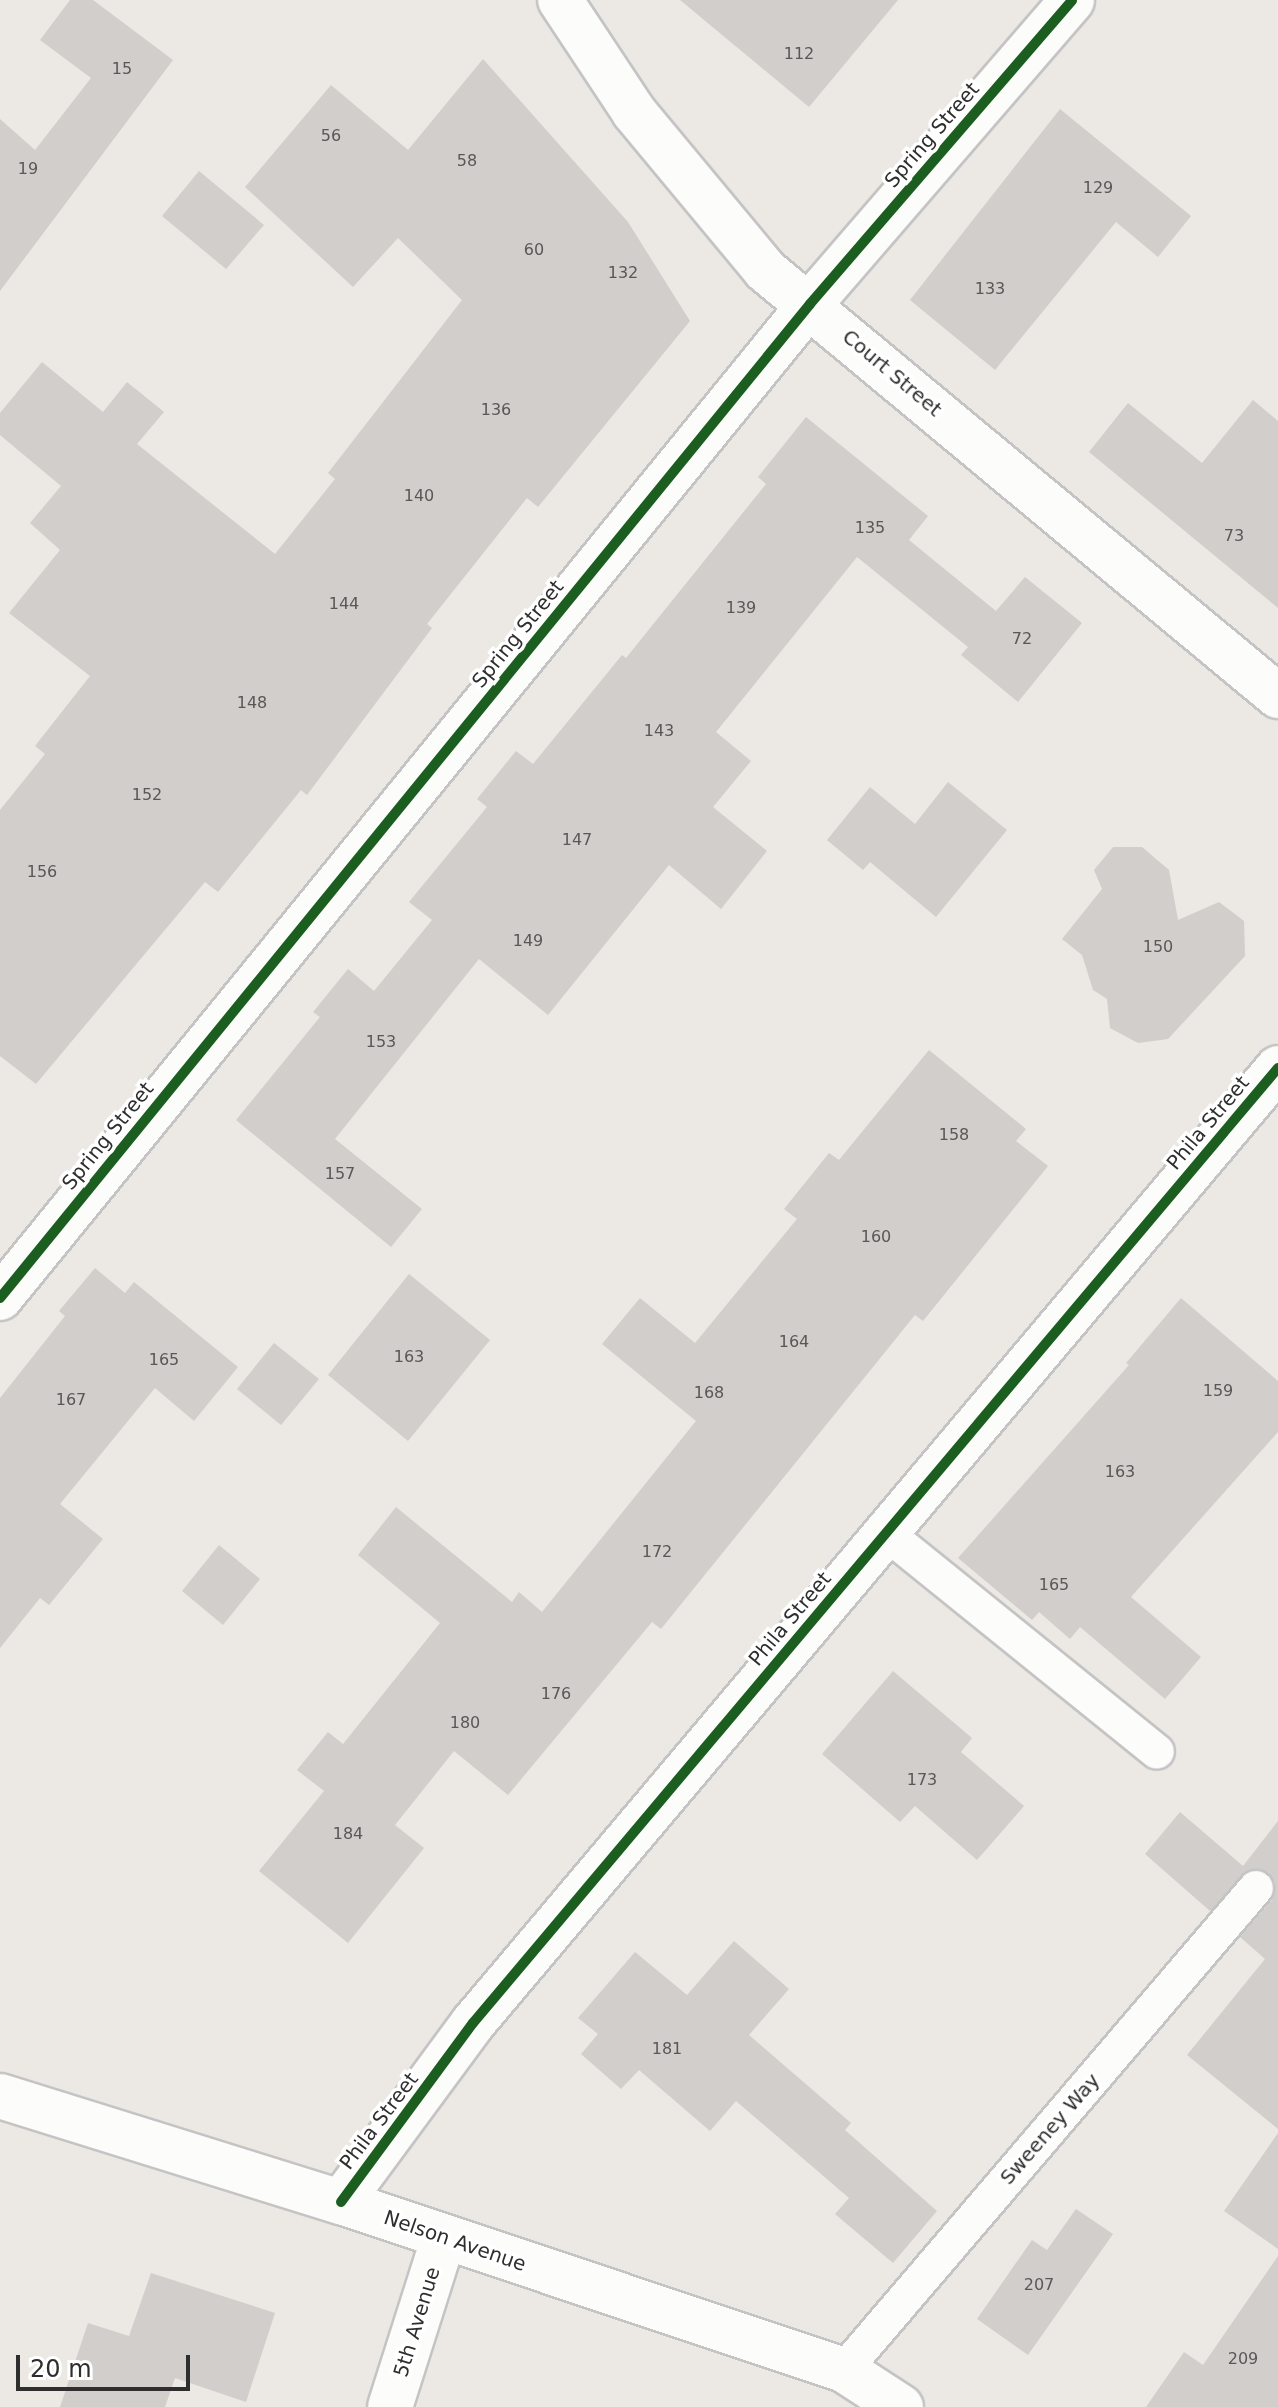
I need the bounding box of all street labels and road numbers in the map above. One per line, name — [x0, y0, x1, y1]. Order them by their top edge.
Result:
street label: Spring Street — [880, 77, 984, 193]
street label: Court Street — [838, 325, 946, 421]
street label: Spring Street — [467, 575, 569, 693]
street label: Phila Street — [1162, 1071, 1254, 1175]
street label: Spring Street — [57, 1077, 159, 1195]
street label: Phila Street — [744, 1567, 836, 1671]
street label: Phila Street — [335, 2068, 423, 2174]
street label: Sweeney Way — [995, 2069, 1105, 2189]
street label: Nelson Avenue — [381, 2205, 529, 2277]
street label: 5th Avenue — [389, 2264, 445, 2380]

